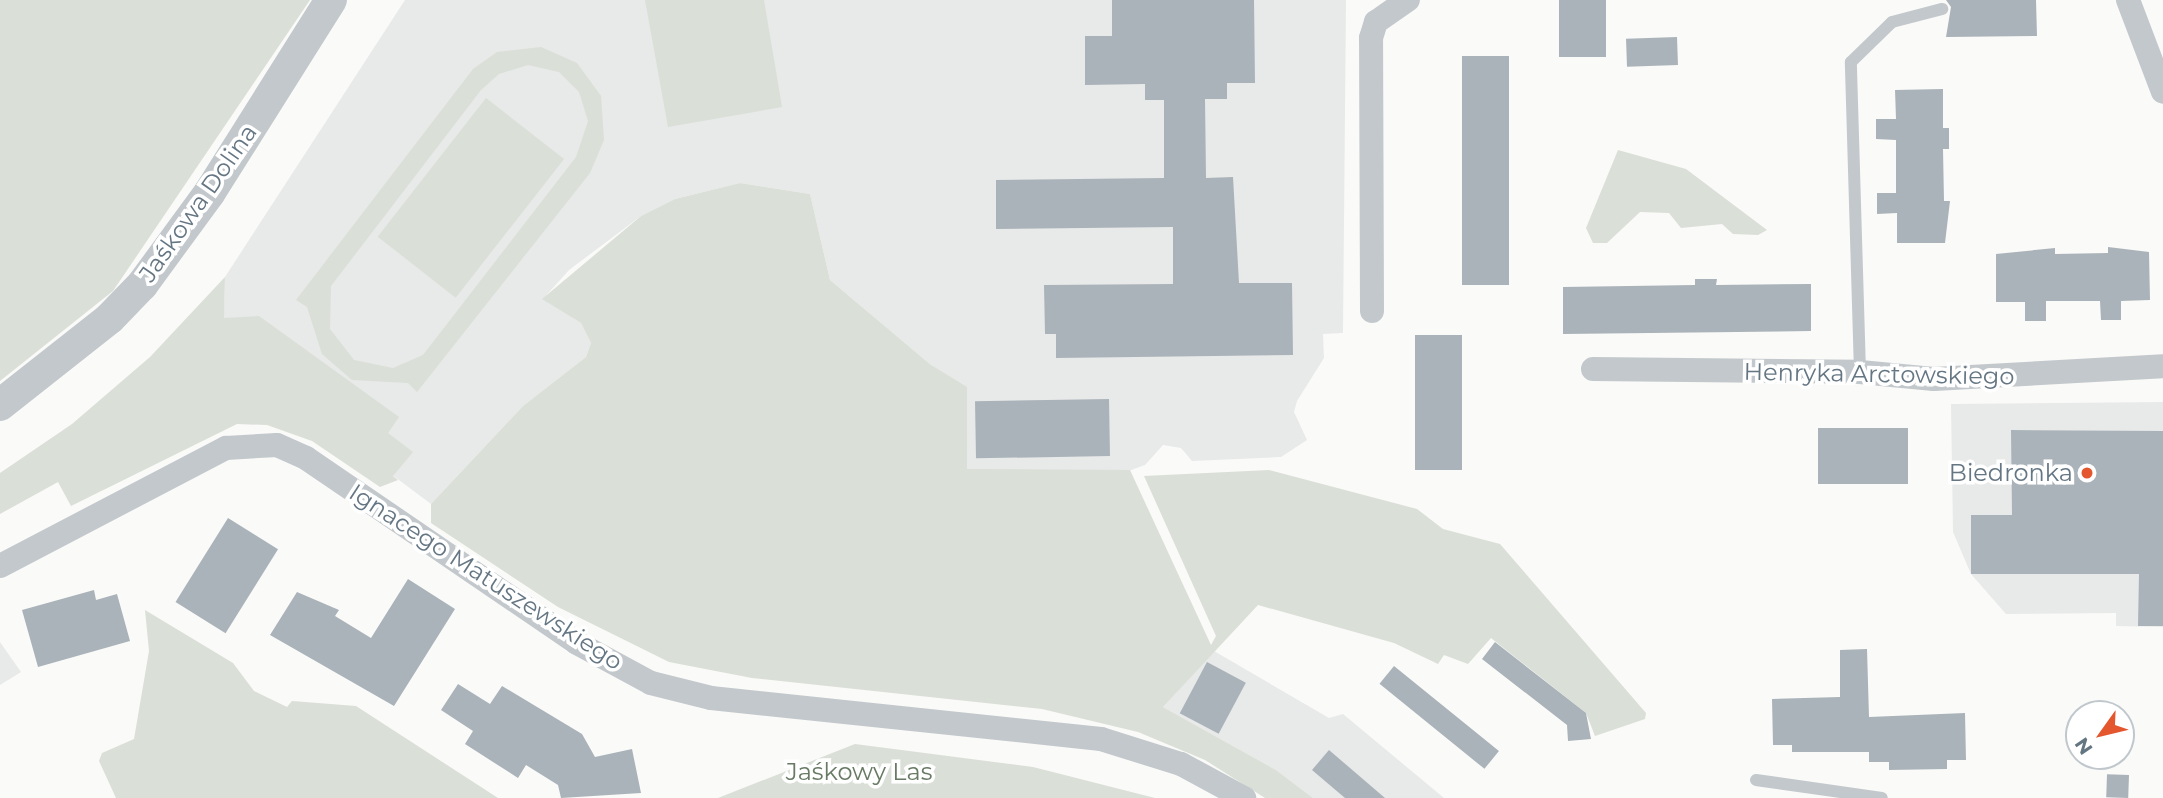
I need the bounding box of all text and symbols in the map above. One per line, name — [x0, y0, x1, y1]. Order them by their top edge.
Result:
street label: Jaśkowa Dolina — [133, 119, 263, 287]
street label: Henryka Arctowskiego — [1743, 357, 2015, 391]
place label: Biedronka — [1949, 459, 2073, 487]
marker: Biedronka — [2079, 465, 2095, 481]
street label: Ignacego Matuszewskiego — [344, 478, 628, 676]
north arrow — [2065, 700, 2135, 770]
text: N — [2070, 733, 2098, 759]
park label: Jaśkowy Las — [786, 758, 932, 786]

